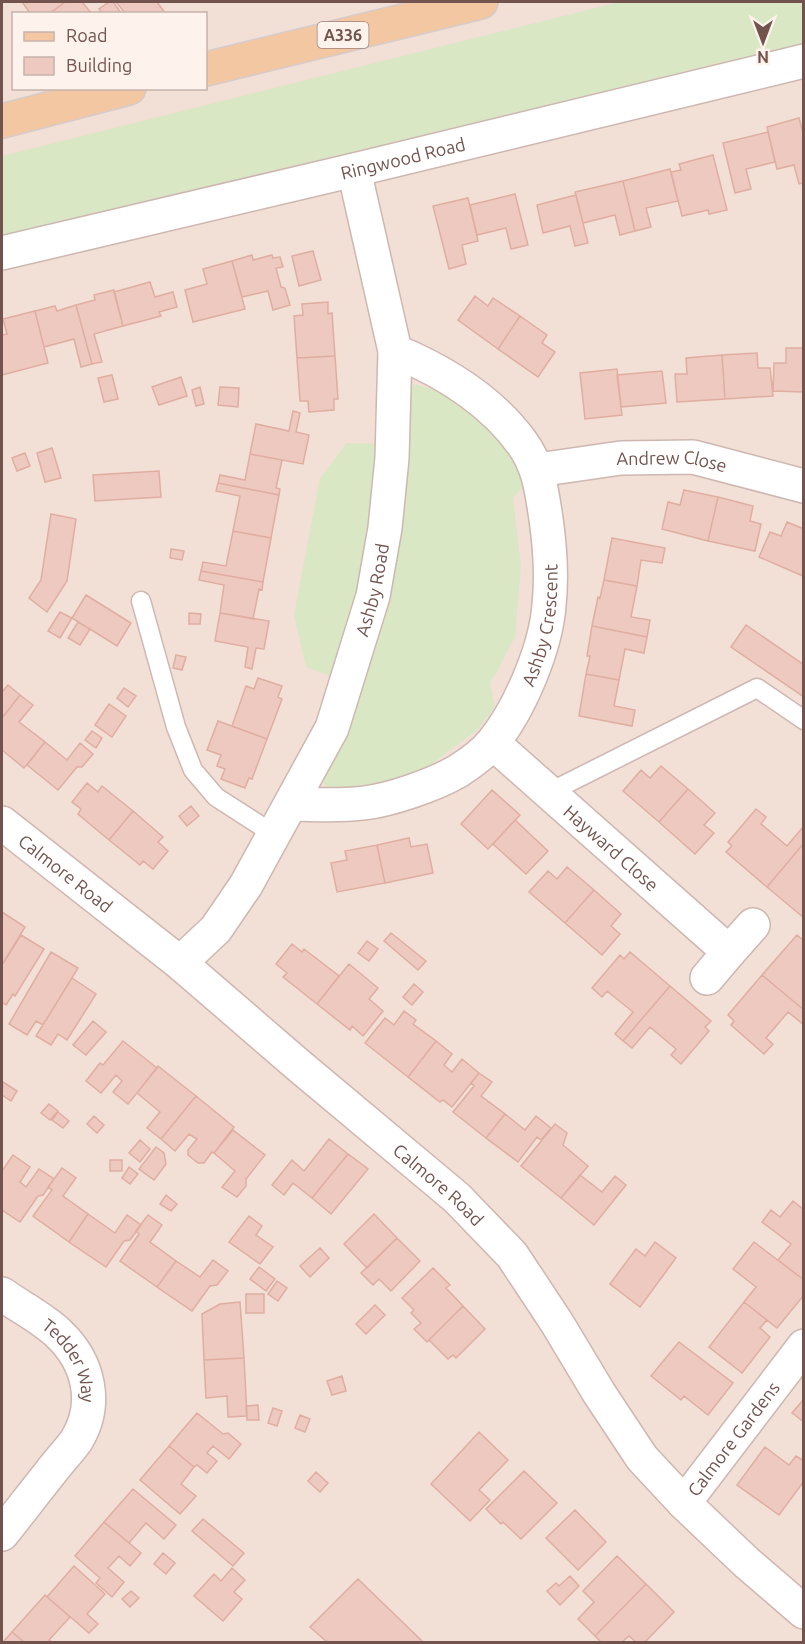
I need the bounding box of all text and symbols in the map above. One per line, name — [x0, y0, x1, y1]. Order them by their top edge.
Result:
legend — [12, 12, 207, 90]
north arrow — [733, 12, 793, 72]
road number: A336 — [318, 22, 368, 48]
text: Road — [66, 25, 108, 45]
text: N — [757, 48, 769, 66]
text: Building — [66, 55, 132, 75]
street label: Ringwood Road — [339, 133, 467, 183]
street label: Andrew Close — [616, 447, 729, 475]
street label: Ashby Road — [351, 542, 392, 639]
street label: Ashby Crescent — [517, 564, 560, 689]
street label: Hayward Close — [560, 801, 663, 895]
street label: Calmore Road — [15, 830, 116, 916]
street label: Calmore Road — [390, 1139, 488, 1229]
street label: Tedder Way — [39, 1314, 99, 1403]
street label: Calmore Gardens — [683, 1377, 783, 1500]

